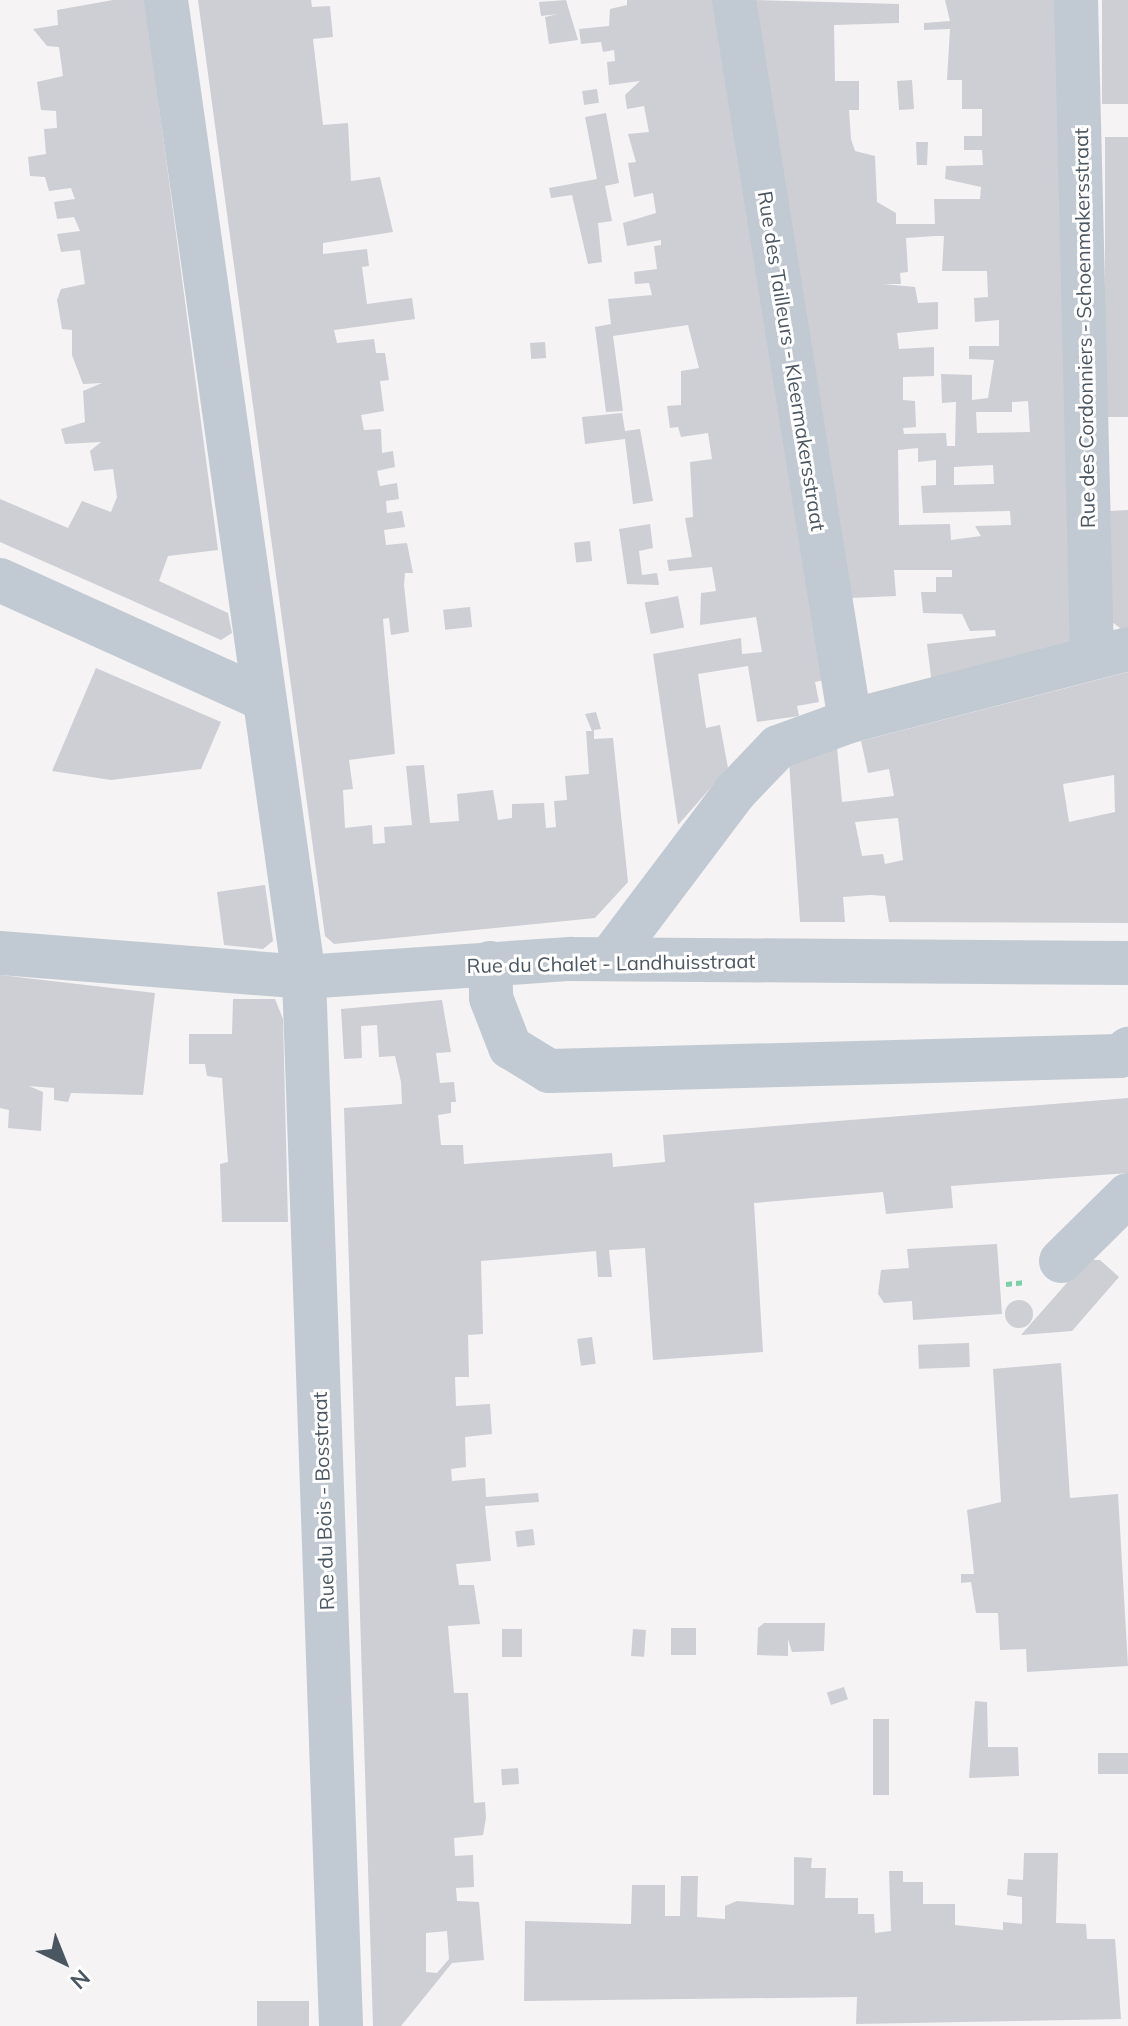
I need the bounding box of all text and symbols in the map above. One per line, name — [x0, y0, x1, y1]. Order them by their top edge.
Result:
street label: Rue des Cordonniers - Schoenmakersstraat — [1069, 128, 1099, 528]
street label: Rue des Tailleurs - Kleermakersstraat — [753, 189, 831, 533]
street label: Rue du Chalet - Landhuisstraat — [466, 948, 756, 978]
street label: Rue du Bois - Bosstraat — [307, 1391, 339, 1611]
north arrow — [24, 1922, 104, 2002]
text: N — [65, 1964, 96, 1995]

